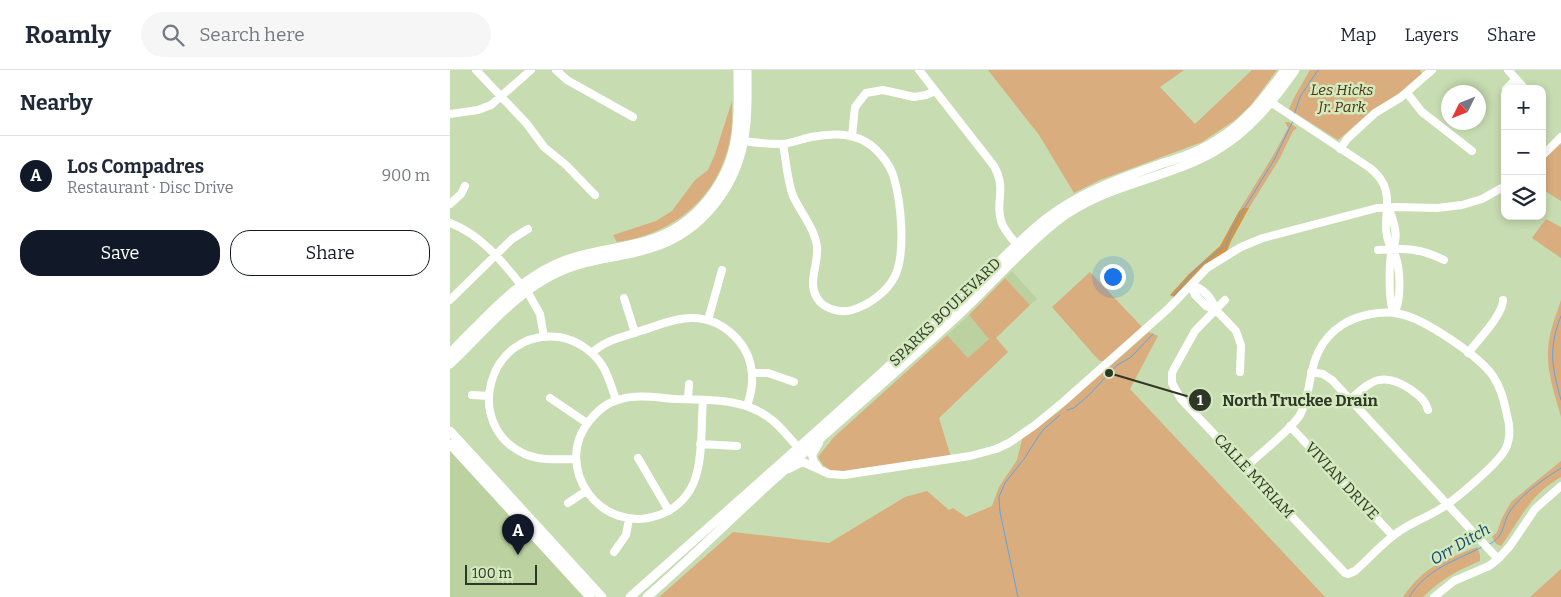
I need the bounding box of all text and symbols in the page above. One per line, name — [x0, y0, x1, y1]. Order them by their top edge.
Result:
search box — [141, 12, 491, 57]
text: Roamly — [25, 21, 111, 49]
icon: search — [159, 21, 187, 49]
text: Search here — [199, 23, 305, 46]
text: Map — [1340, 24, 1376, 46]
text: Layers — [1404, 24, 1459, 46]
text: Share — [1487, 24, 1536, 46]
park label: Les Hicks Jr. Park — [1311, 81, 1373, 116]
north arrow — [1441, 85, 1486, 130]
map controls — [1501, 85, 1546, 220]
button: + — [1501, 85, 1546, 130]
text: Nearby — [20, 90, 93, 116]
button: − — [1501, 130, 1546, 175]
text: Los Compadres — [67, 155, 204, 178]
text: A — [30, 166, 42, 185]
text: 900 m — [382, 166, 430, 185]
button: layers — [1501, 175, 1546, 220]
text: Restaurant · Disc Drive — [67, 178, 233, 197]
button: Save — [20, 230, 220, 276]
button: Share — [230, 230, 430, 276]
street label: SPARKS BOULEVARD — [886, 254, 1004, 370]
your location — [1100, 264, 1126, 290]
callout: North Truckee Drain — [1187, 385, 1388, 416]
text: 1 — [1197, 391, 1204, 409]
text: North Truckee Drain — [1222, 391, 1379, 410]
street label: CALLE MYRIAM — [1210, 430, 1298, 522]
street label: VIVIAN DRIVE — [1301, 438, 1383, 524]
pin: A — [502, 514, 534, 555]
water label: Orr Ditch — [1427, 519, 1493, 569]
scale bar — [465, 562, 538, 585]
text: 100 m — [472, 565, 512, 582]

